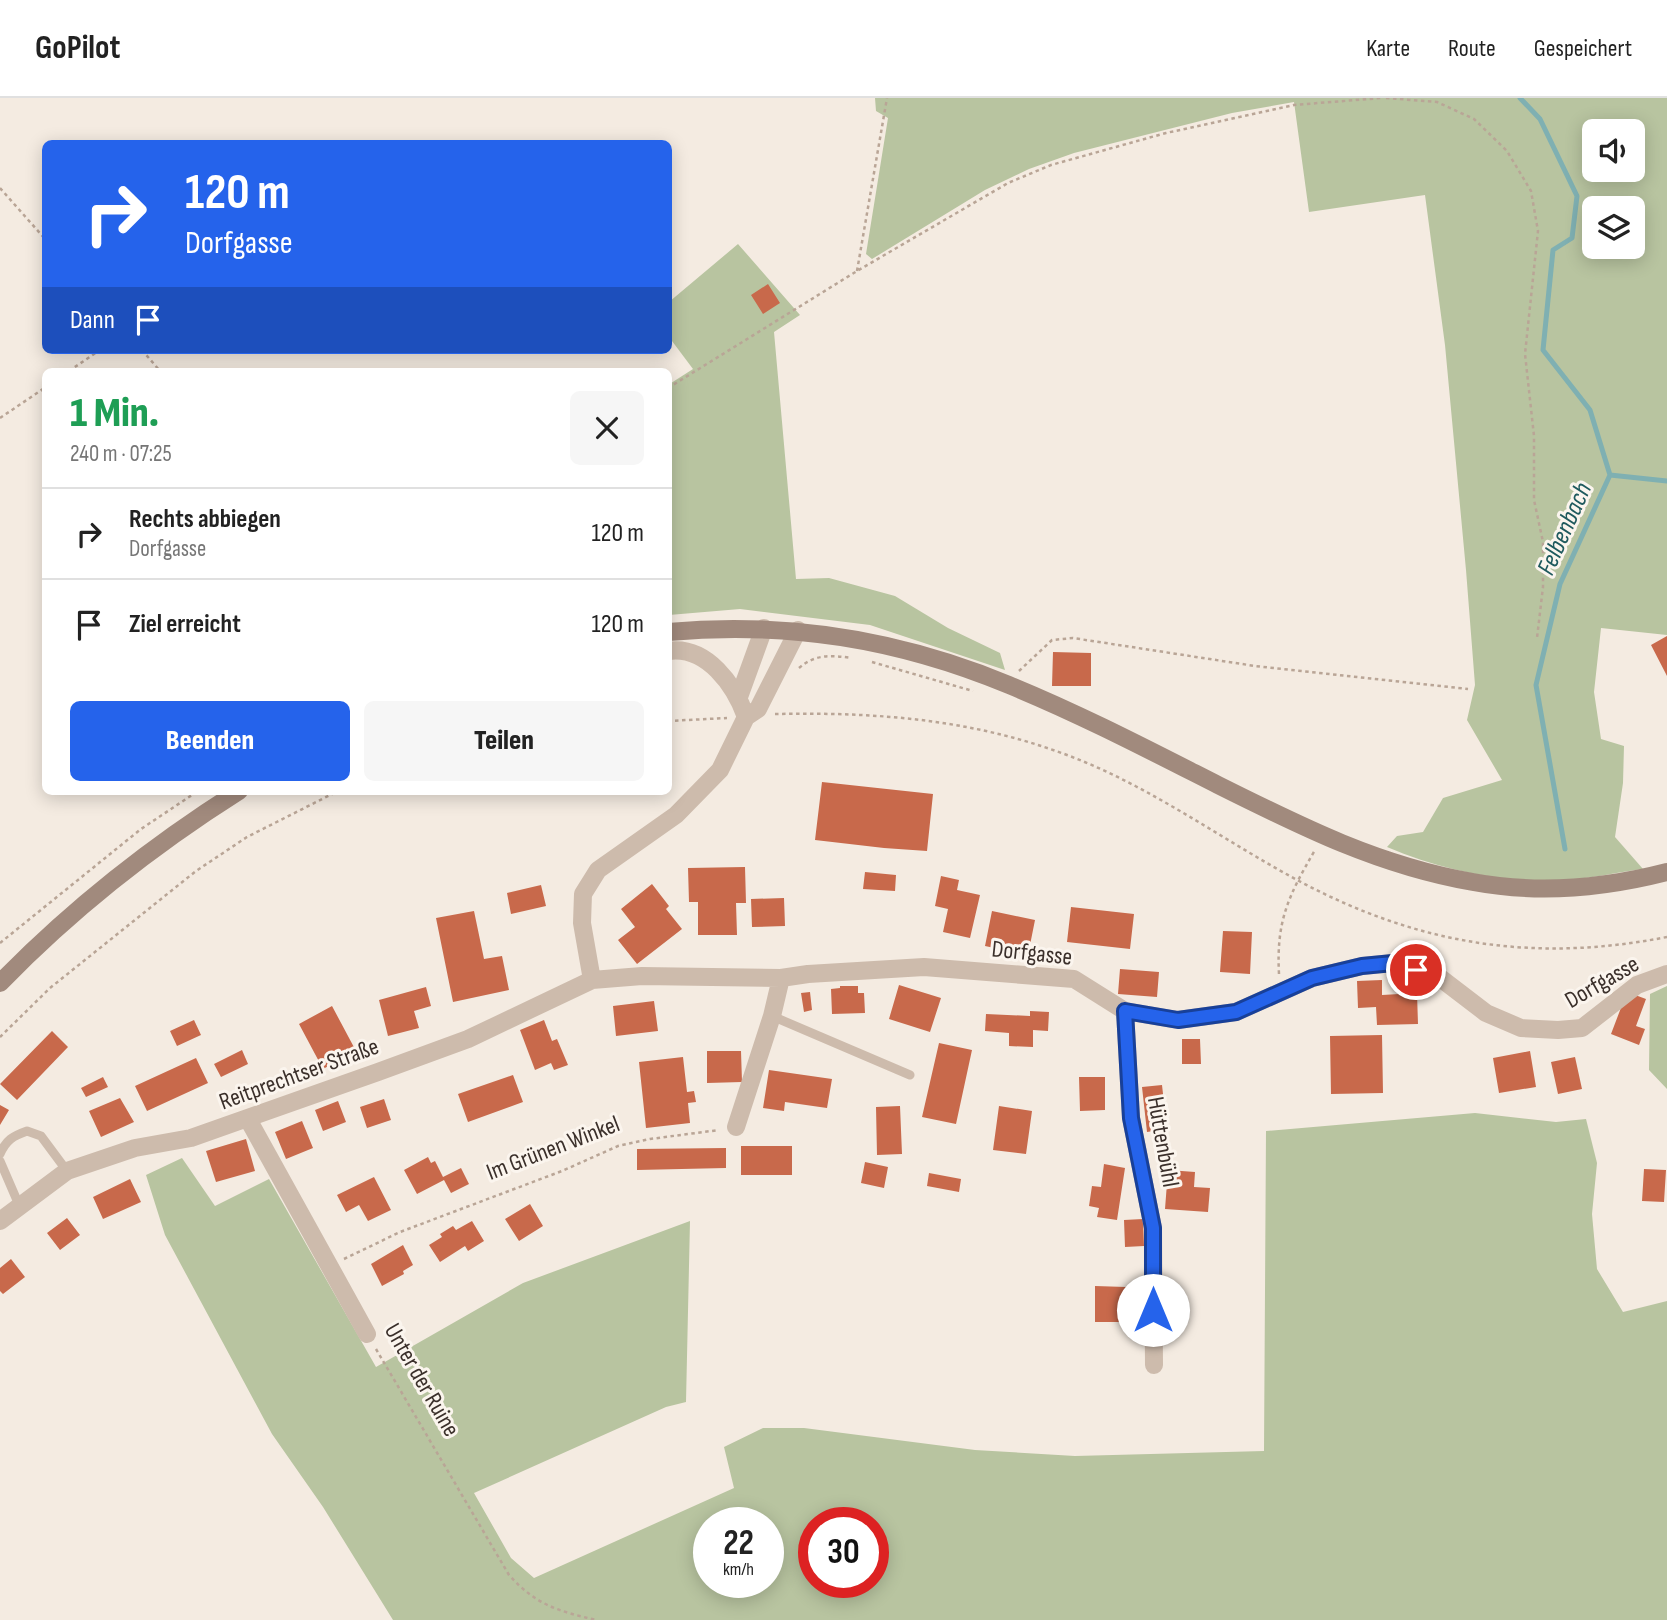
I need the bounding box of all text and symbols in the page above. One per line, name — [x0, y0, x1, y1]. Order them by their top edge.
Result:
text: GoPilot — [35, 28, 120, 68]
text: Karte — [1366, 34, 1410, 63]
text: Route — [1448, 34, 1496, 63]
text: Gespeichert — [1534, 34, 1632, 63]
map controls — [1582, 119, 1645, 259]
button: sound — [1582, 119, 1645, 182]
text: 120 m — [185, 164, 290, 223]
icon: right — [70, 168, 161, 259]
button: layers — [1582, 196, 1645, 259]
text: Dorfgasse — [185, 224, 293, 263]
icon: arrive — [129, 301, 167, 339]
text: Dann — [70, 305, 115, 336]
text: 1 Min. — [70, 388, 159, 439]
button: close — [570, 391, 644, 465]
text: 240 m · 07:25 — [70, 440, 172, 468]
water label: Felbenbach — [1531, 478, 1599, 580]
text: Rechts abbiegen — [129, 504, 281, 535]
icon: right — [70, 515, 108, 553]
text: 120 m — [591, 518, 644, 549]
text: Dorfgasse — [129, 535, 206, 563]
icon: arrive — [70, 606, 108, 644]
text: Ziel erreicht — [129, 609, 241, 640]
text: 120 m — [591, 609, 644, 640]
button: Beenden — [70, 701, 350, 781]
button: Teilen — [364, 701, 644, 781]
street label: Dorfgasse — [990, 934, 1074, 972]
pin — [1386, 940, 1446, 1000]
street label: Dorfgasse — [1560, 949, 1644, 1015]
icon: arrive — [1397, 951, 1435, 989]
street label: Reitprechtser Straße — [215, 1032, 383, 1116]
street label: Hüttenbühl — [1141, 1095, 1185, 1189]
street label: Im Grünen Winkel — [482, 1109, 624, 1187]
position arrow — [1116, 1273, 1190, 1347]
street label: Unter der Ruine — [378, 1318, 466, 1442]
speed limit sign: 30 — [798, 1507, 889, 1598]
text: 22 — [723, 1522, 754, 1565]
text: km/h — [723, 1559, 754, 1580]

